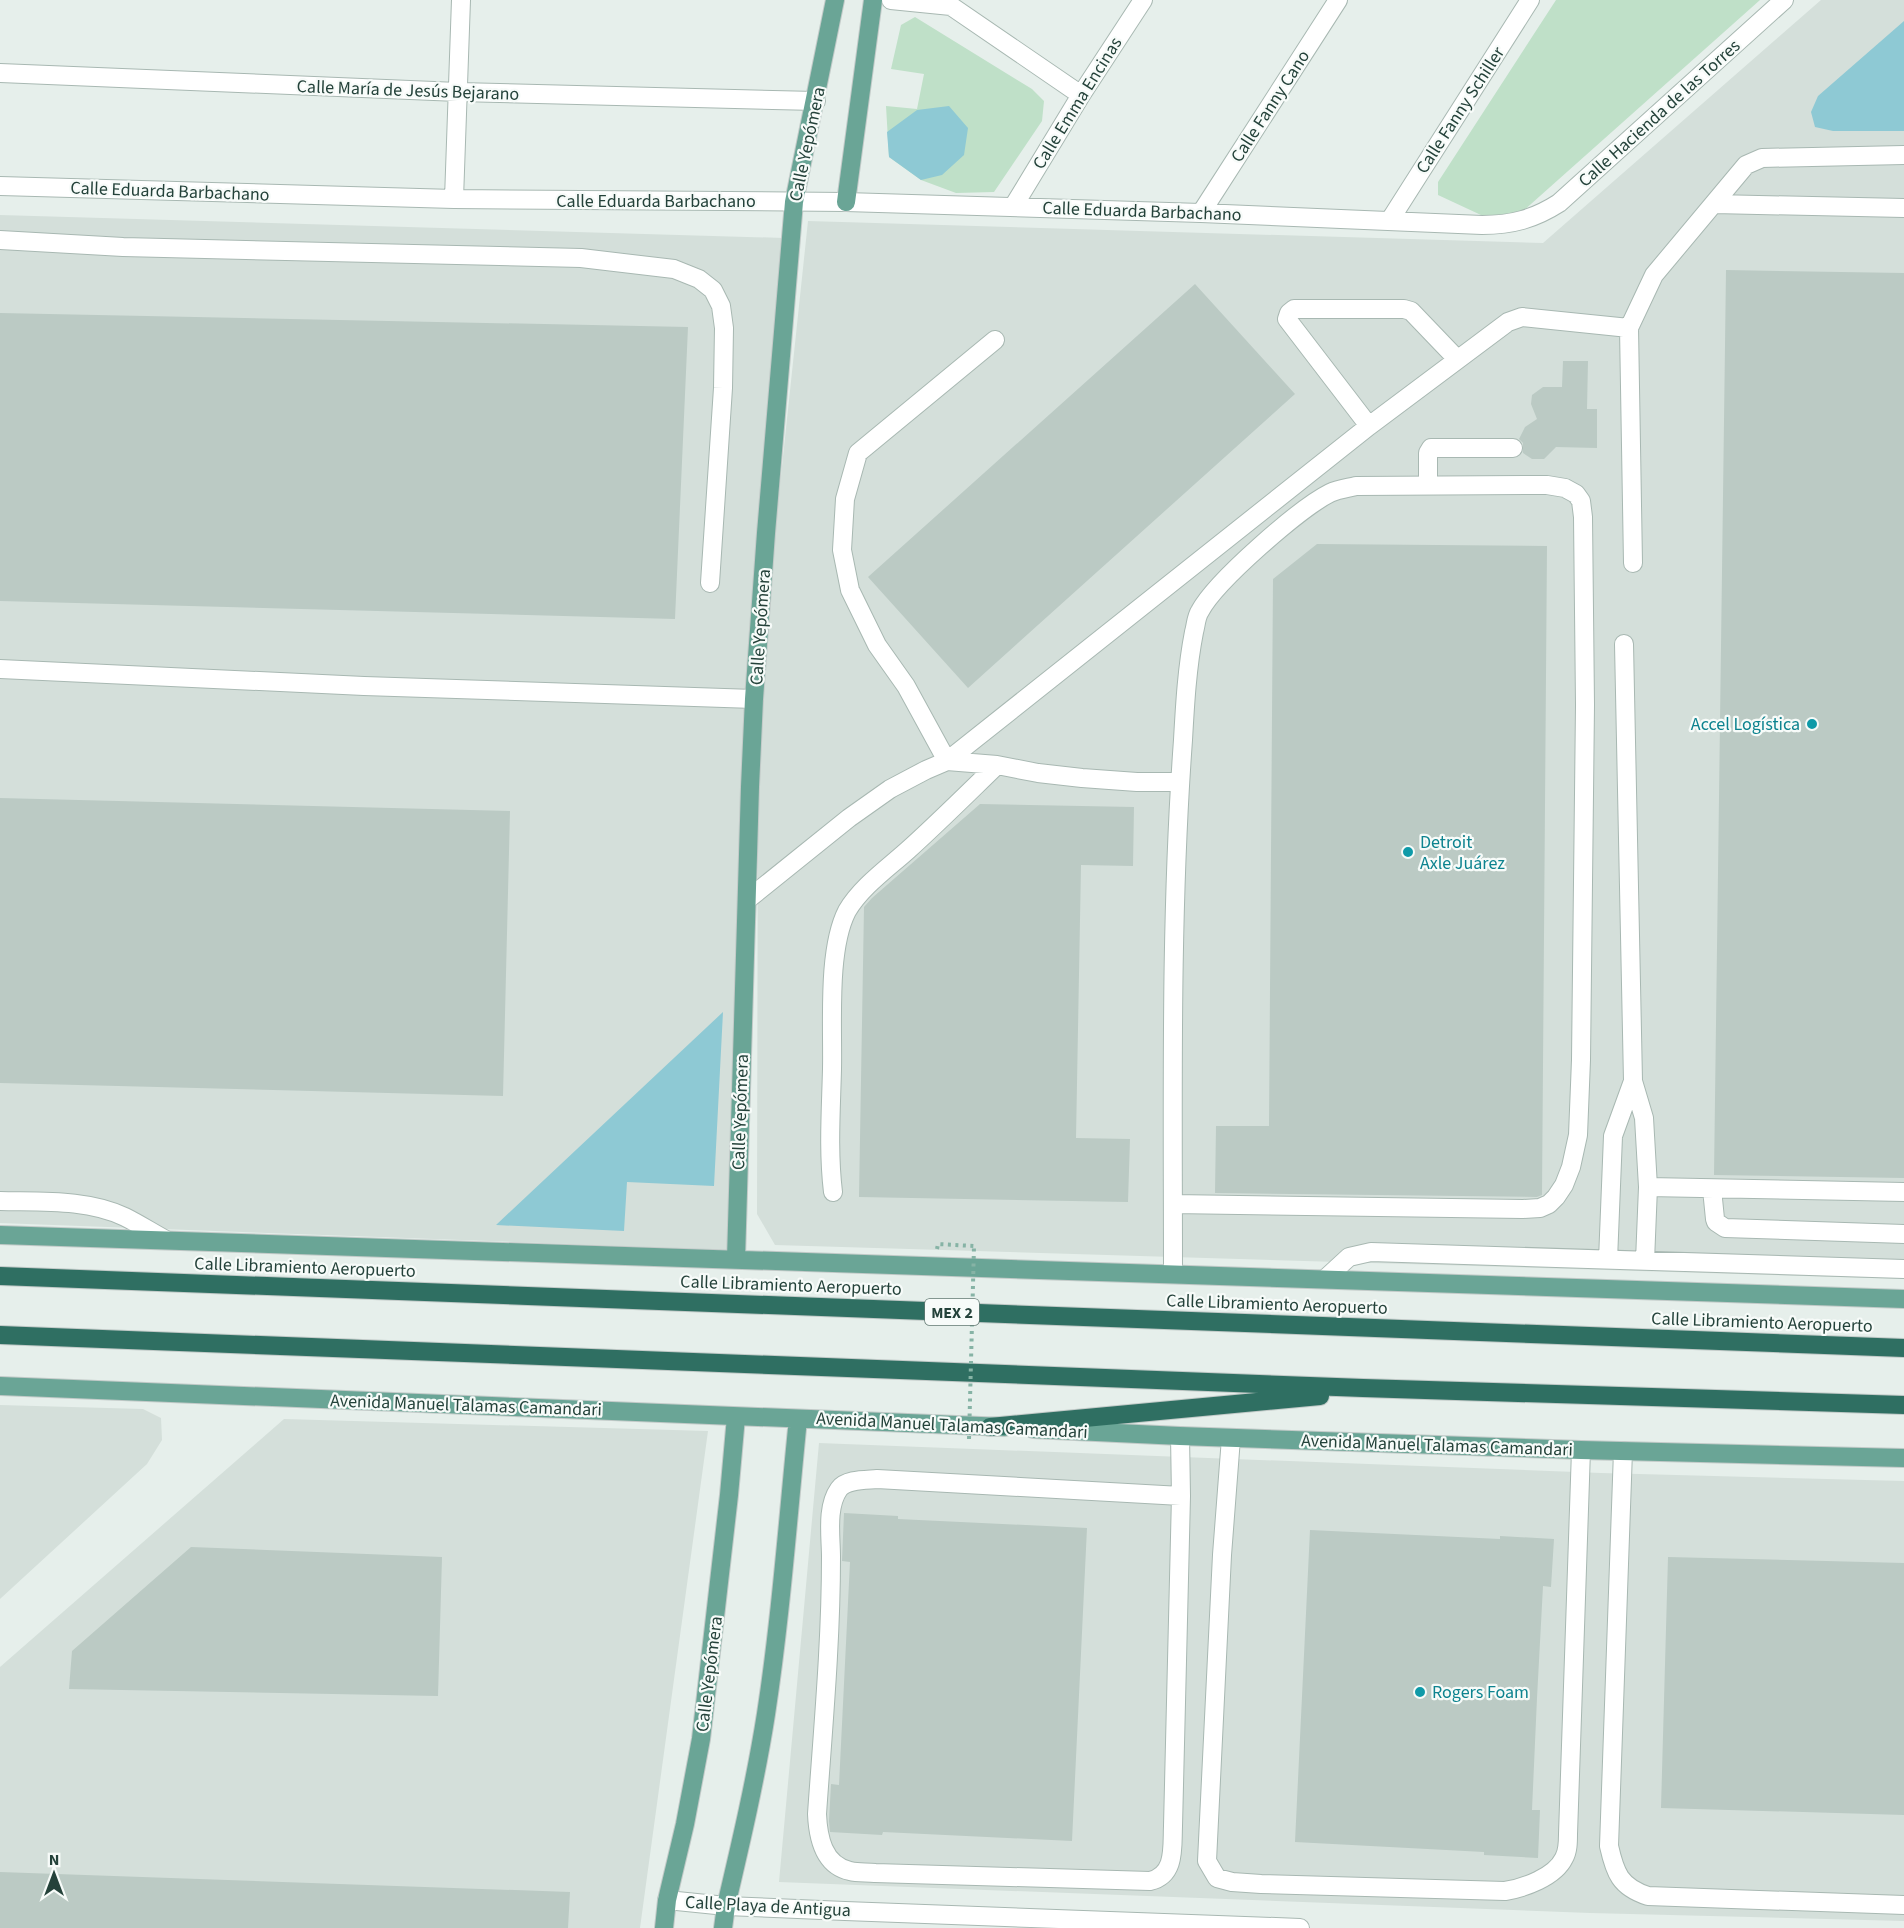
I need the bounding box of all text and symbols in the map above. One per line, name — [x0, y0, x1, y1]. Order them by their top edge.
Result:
street label: Calle Emma Encinas — [1027, 32, 1128, 174]
street label: Calle Hacienda de las Torres — [1573, 34, 1746, 193]
street label: Calle Fanny Schiller — [1410, 41, 1511, 179]
street label: Calle Fanny Cano — [1225, 45, 1316, 167]
street label: Calle María de Jesús Bejarano — [296, 74, 520, 107]
street label: Calle Yepómera — [783, 85, 832, 204]
street label: Calle Eduarda Barbachano — [70, 176, 270, 207]
street label: Calle Eduarda Barbachano — [556, 189, 756, 214]
street label: Calle Eduarda Barbachano — [1042, 196, 1242, 227]
street label: Calle Yepómera — [744, 568, 777, 686]
place label: Accel Logística — [1691, 712, 1800, 737]
marker: Accel Logística — [1805, 717, 1819, 731]
place label: Detroit Axle Juárez — [1420, 830, 1505, 876]
marker: Detroit Axle Juárez — [1401, 845, 1415, 859]
street label: Calle Yepómera — [726, 1053, 755, 1171]
street label: Calle Libramiento Aeropuerto — [194, 1251, 416, 1284]
street label: Calle Libramiento Aeropuerto — [680, 1269, 902, 1302]
street label: Calle Libramiento Aeropuerto — [1166, 1288, 1388, 1321]
road number: MEX 2 — [925, 1299, 979, 1325]
street label: Calle Libramiento Aeropuerto — [1651, 1306, 1873, 1339]
street label: Avenida Manuel Talamas Camandari — [330, 1388, 602, 1423]
street label: Avenida Manuel Talamas Camandari — [816, 1406, 1088, 1445]
street label: Avenida Manuel Talamas Camandari — [1301, 1428, 1573, 1463]
street label: Calle Yepómera — [690, 1615, 729, 1733]
place label: Rogers Foam — [1432, 1680, 1529, 1705]
marker: Rogers Foam — [1413, 1685, 1427, 1699]
north arrow — [24, 1844, 84, 1904]
text: N — [49, 1849, 59, 1871]
street label: Calle Playa de Antigua — [684, 1890, 852, 1923]

